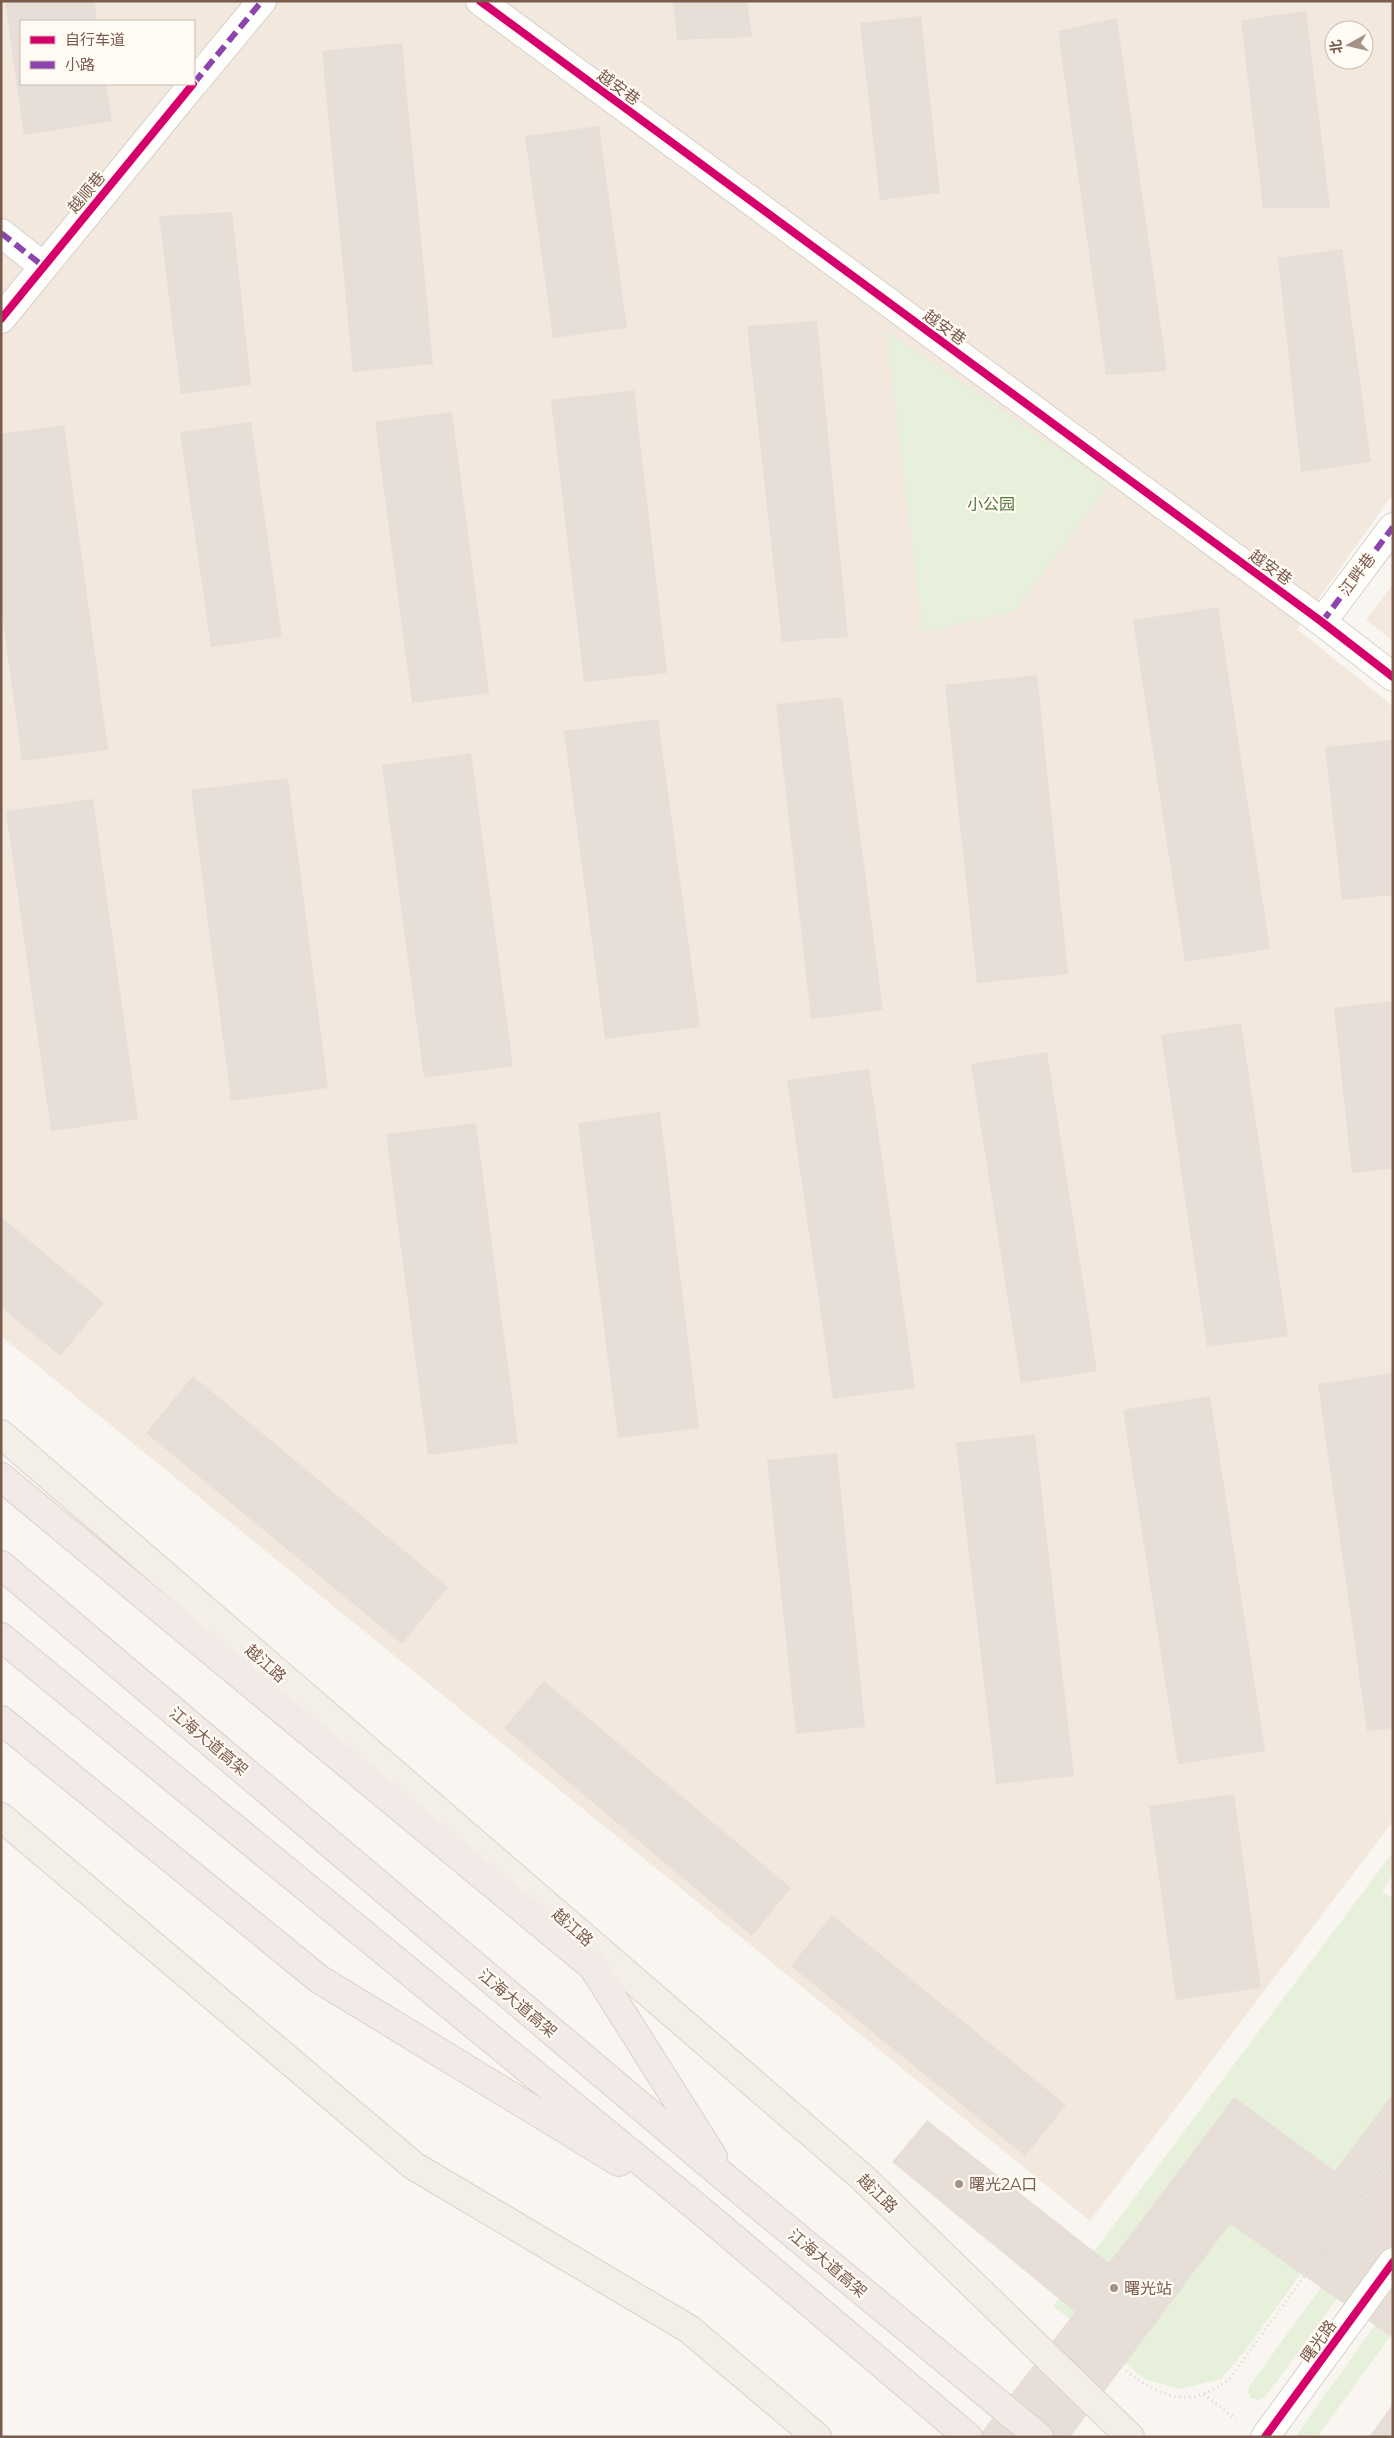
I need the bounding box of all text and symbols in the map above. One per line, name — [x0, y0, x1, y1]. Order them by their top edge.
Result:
legend — [20, 20, 195, 85]
north arrow — [1324, 20, 1374, 70]
text: 自行车道 — [65, 30, 125, 49]
text: 北 — [1326, 39, 1346, 55]
text: 小路 — [65, 55, 95, 74]
street label: 越安巷 — [594, 66, 644, 109]
street label: 越顺巷 — [64, 168, 109, 217]
street label: 越安巷 — [920, 306, 970, 349]
park label: 小公园 — [967, 495, 1015, 514]
street label: 越安巷 — [1246, 546, 1296, 589]
street label: 江畔巷 — [1335, 549, 1379, 599]
street label: 越江路 — [241, 1640, 290, 1686]
street label: 江海大道高架 — [166, 1703, 252, 1780]
street label: 越江路 — [548, 1904, 597, 1950]
street label: 江海大道高架 — [475, 1965, 561, 2042]
street label: 越江路 — [854, 2170, 902, 2217]
place label: 曙光2A口 — [969, 2175, 1038, 2194]
marker: 曙光2A口 — [953, 2178, 965, 2190]
street label: 江海大道高架 — [785, 2225, 871, 2302]
place label: 曙光站 — [1124, 2279, 1172, 2298]
marker: 曙光站 — [1108, 2282, 1120, 2294]
street label: 曙光路 — [1297, 2316, 1340, 2366]

